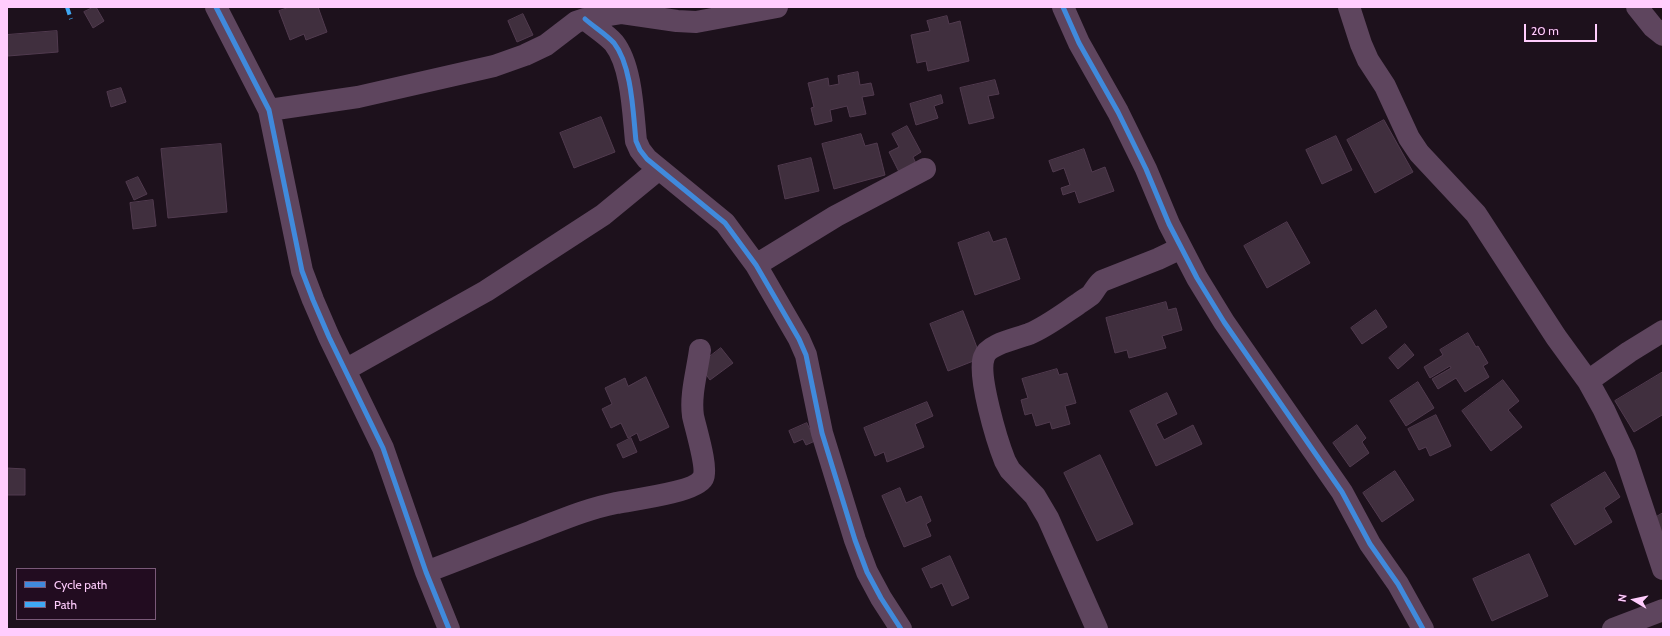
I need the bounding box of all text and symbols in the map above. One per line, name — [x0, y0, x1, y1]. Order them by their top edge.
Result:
scale bar — [1526, 16, 1599, 42]
text: 20 m — [1531, 23, 1559, 38]
legend — [16, 568, 156, 620]
text: Cycle path — [54, 577, 107, 592]
north arrow — [1614, 580, 1654, 620]
text: N — [1615, 593, 1630, 603]
text: Path — [54, 597, 77, 612]

